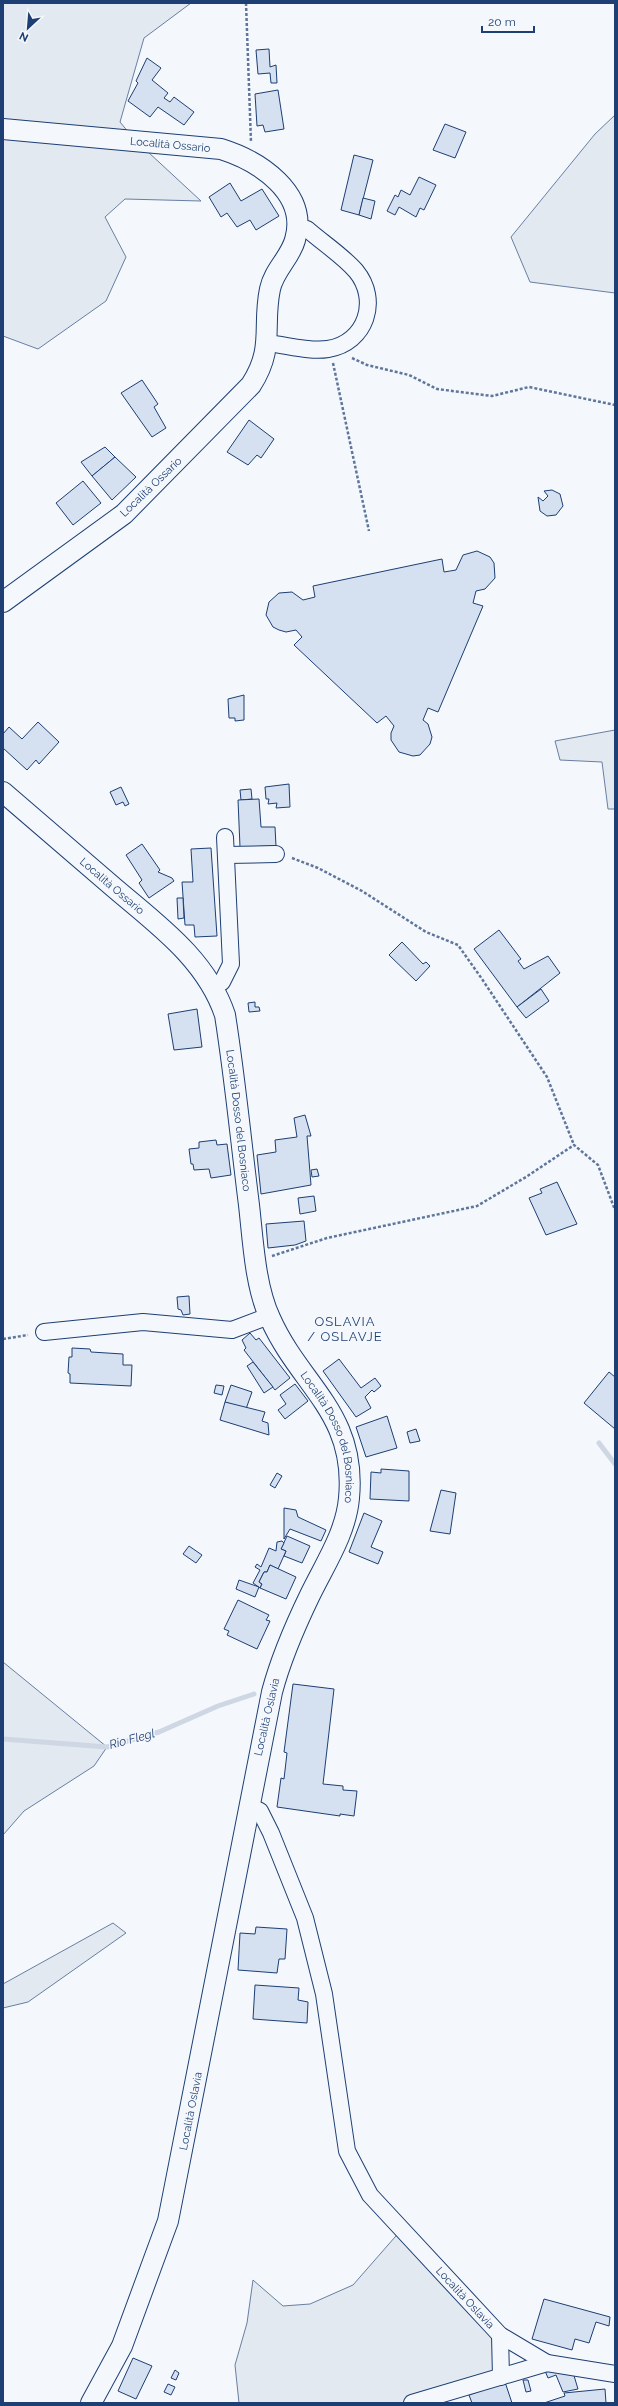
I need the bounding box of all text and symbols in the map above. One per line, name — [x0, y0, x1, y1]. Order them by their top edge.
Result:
north arrow — [8, 8, 48, 48]
scale bar — [482, 8, 534, 34]
text: 20 m — [488, 15, 516, 29]
text: N — [17, 29, 30, 44]
street label: Località Ossario — [130, 134, 211, 155]
street label: Località Ossario — [118, 454, 185, 520]
street label: Località Ossario — [77, 855, 147, 917]
street label: Località Dosso del Bosniaco — [224, 1049, 254, 1192]
district label: OSLAVIA / OSLAVJE — [307, 1314, 383, 1344]
street label: Località Dosso del Bosniaco — [298, 1369, 356, 1504]
street label: Località Oslavia — [252, 1677, 282, 1757]
water label: Rio Flegl — [108, 1726, 156, 1752]
street label: Località Oslavia — [177, 2071, 205, 2151]
street label: Località Oslavia — [434, 2264, 497, 2331]

